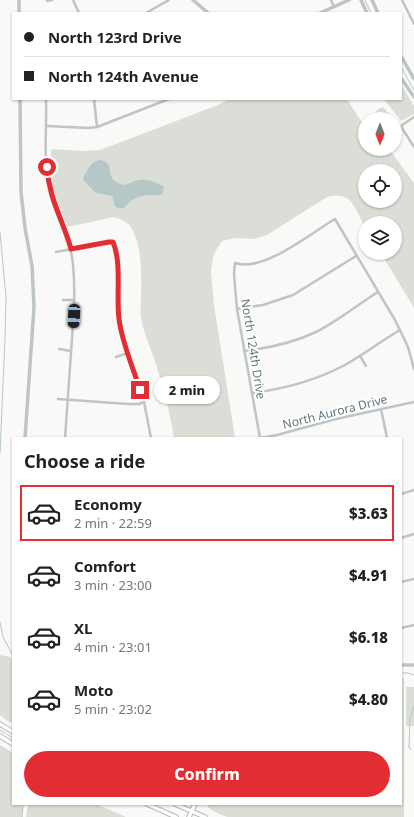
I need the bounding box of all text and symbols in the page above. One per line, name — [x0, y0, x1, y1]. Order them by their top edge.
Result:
text: North 123rd Drive — [48, 27, 182, 47]
text: North 124th Avenue — [48, 66, 199, 86]
north arrow — [358, 112, 402, 156]
map controls — [358, 112, 402, 260]
route start — [38, 158, 56, 176]
button: locate — [358, 164, 402, 208]
button: layers — [358, 216, 402, 260]
street label: North 124th Drive — [237, 298, 270, 401]
car — [67, 304, 81, 328]
callout: 2 min — [154, 376, 220, 404]
route end — [131, 381, 149, 399]
text: 2 min — [169, 381, 205, 399]
street label: North Aurora Drive — [281, 390, 389, 433]
text: Choose a ride — [24, 449, 145, 473]
text: Economy — [74, 494, 142, 514]
icon: car — [26, 495, 62, 531]
text: $3.63 — [349, 503, 388, 523]
text: 2 min · 22:59 — [74, 514, 152, 532]
text: Comfort — [74, 556, 136, 576]
icon: car — [26, 557, 62, 593]
text: $4.91 — [349, 565, 388, 585]
text: 3 min · 23:00 — [74, 576, 152, 594]
text: XL — [74, 618, 92, 638]
icon: car — [26, 619, 62, 655]
text: $6.18 — [349, 627, 388, 647]
text: 4 min · 23:01 — [74, 638, 152, 656]
text: Moto — [74, 680, 113, 700]
icon: car — [26, 681, 62, 717]
text: $4.80 — [349, 689, 388, 709]
text: 5 min · 23:02 — [74, 700, 152, 718]
button: Confirm — [24, 751, 390, 797]

